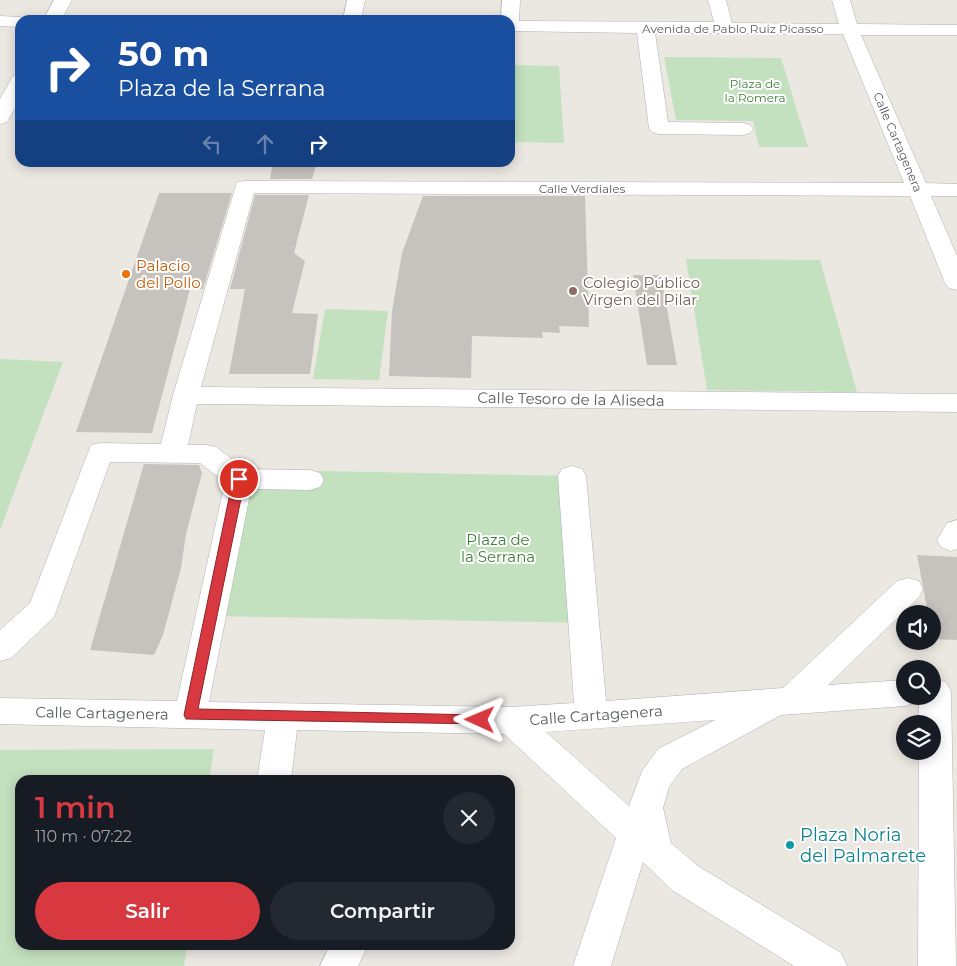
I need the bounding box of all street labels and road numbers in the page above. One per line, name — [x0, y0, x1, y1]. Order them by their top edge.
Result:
street label: Avenida de Pablo Ruiz Picasso — [642, 21, 824, 36]
street label: Calle Cartagenera — [870, 90, 926, 194]
street label: Calle Verdiales — [539, 181, 626, 196]
street label: Calle Tesoro de la Aliseda — [477, 388, 665, 410]
street label: Calle Cartagenera — [529, 701, 663, 729]
street label: Calle Cartagenera — [35, 702, 169, 724]

